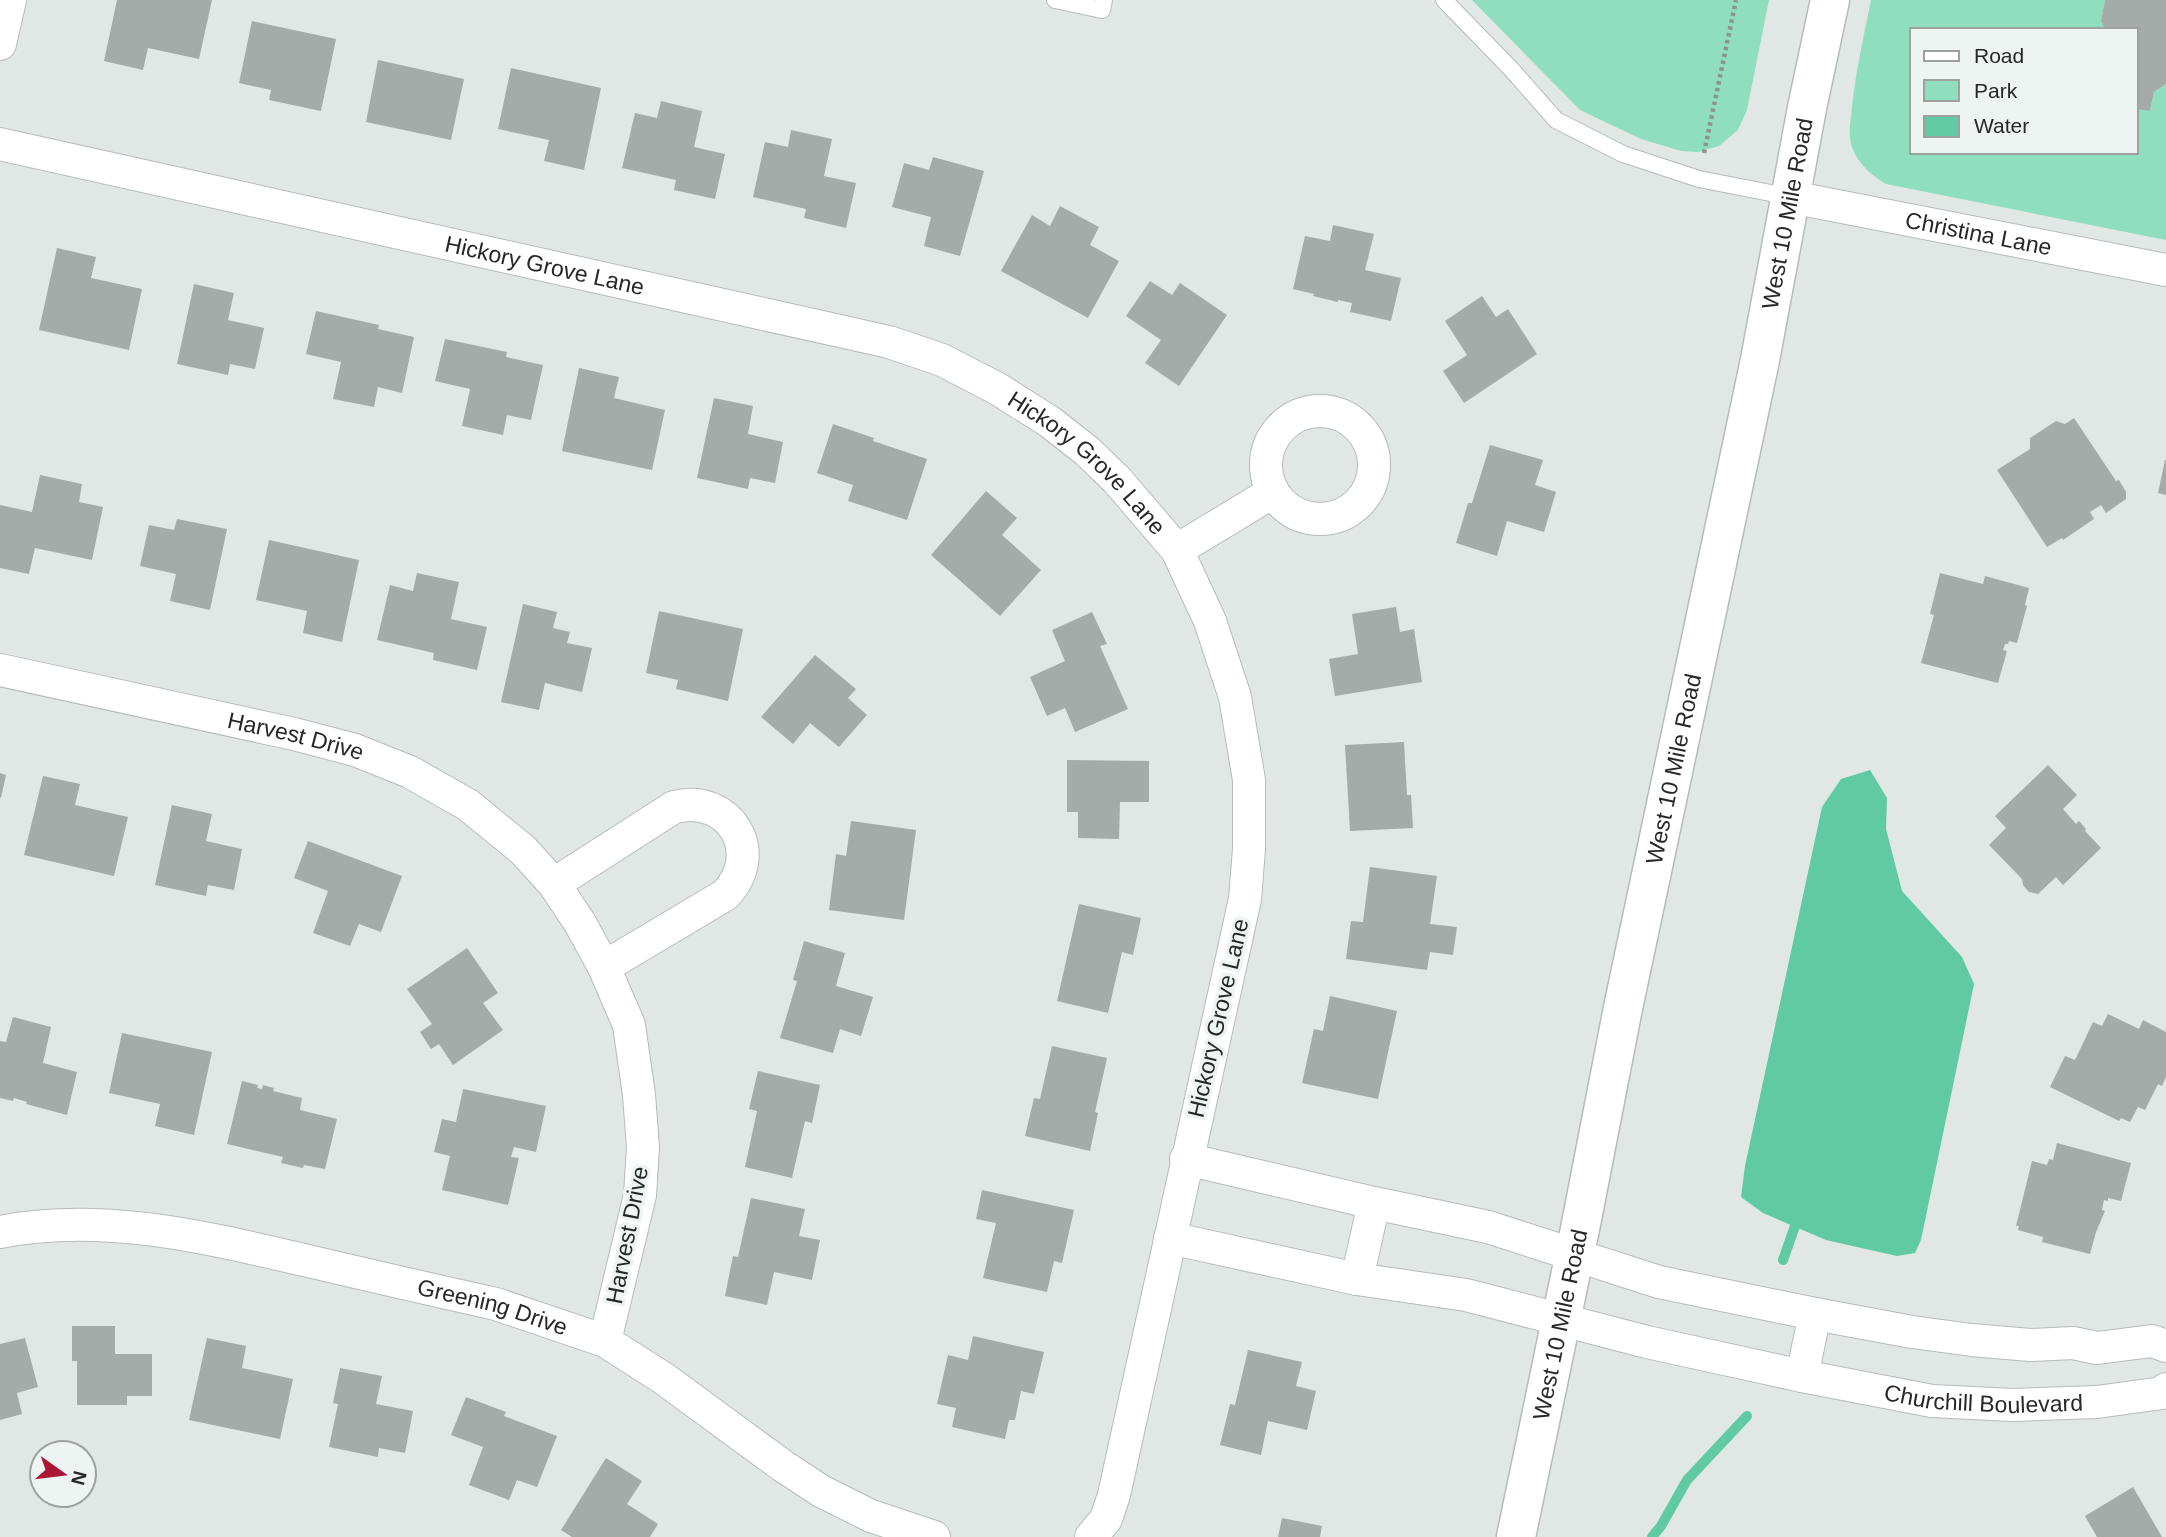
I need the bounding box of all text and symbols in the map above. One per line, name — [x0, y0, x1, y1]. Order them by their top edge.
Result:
legend — [1910, 28, 2138, 154]
text: Road — [1974, 44, 2024, 67]
text: Park — [1974, 79, 2018, 102]
text: Water — [1974, 114, 2029, 137]
street label: West 10 Mile Road — [1757, 116, 1818, 311]
street label: Christina Lane — [1903, 207, 2054, 260]
street label: Hickory Grove Lane — [443, 231, 647, 300]
street label: Hickory Grove Lane — [1003, 386, 1171, 540]
street label: West 10 Mile Road — [1641, 671, 1706, 867]
street label: Harvest Drive — [225, 707, 368, 765]
street label: Hickory Grove Lane — [1182, 916, 1254, 1120]
street label: Harvest Drive — [601, 1164, 653, 1306]
street label: West 10 Mile Road — [1528, 1227, 1593, 1422]
street label: Greening Drive — [415, 1274, 571, 1340]
street label: Churchill Boulevard — [1882, 1379, 2083, 1418]
north arrow — [28, 1439, 98, 1509]
text: N — [67, 1469, 91, 1487]

